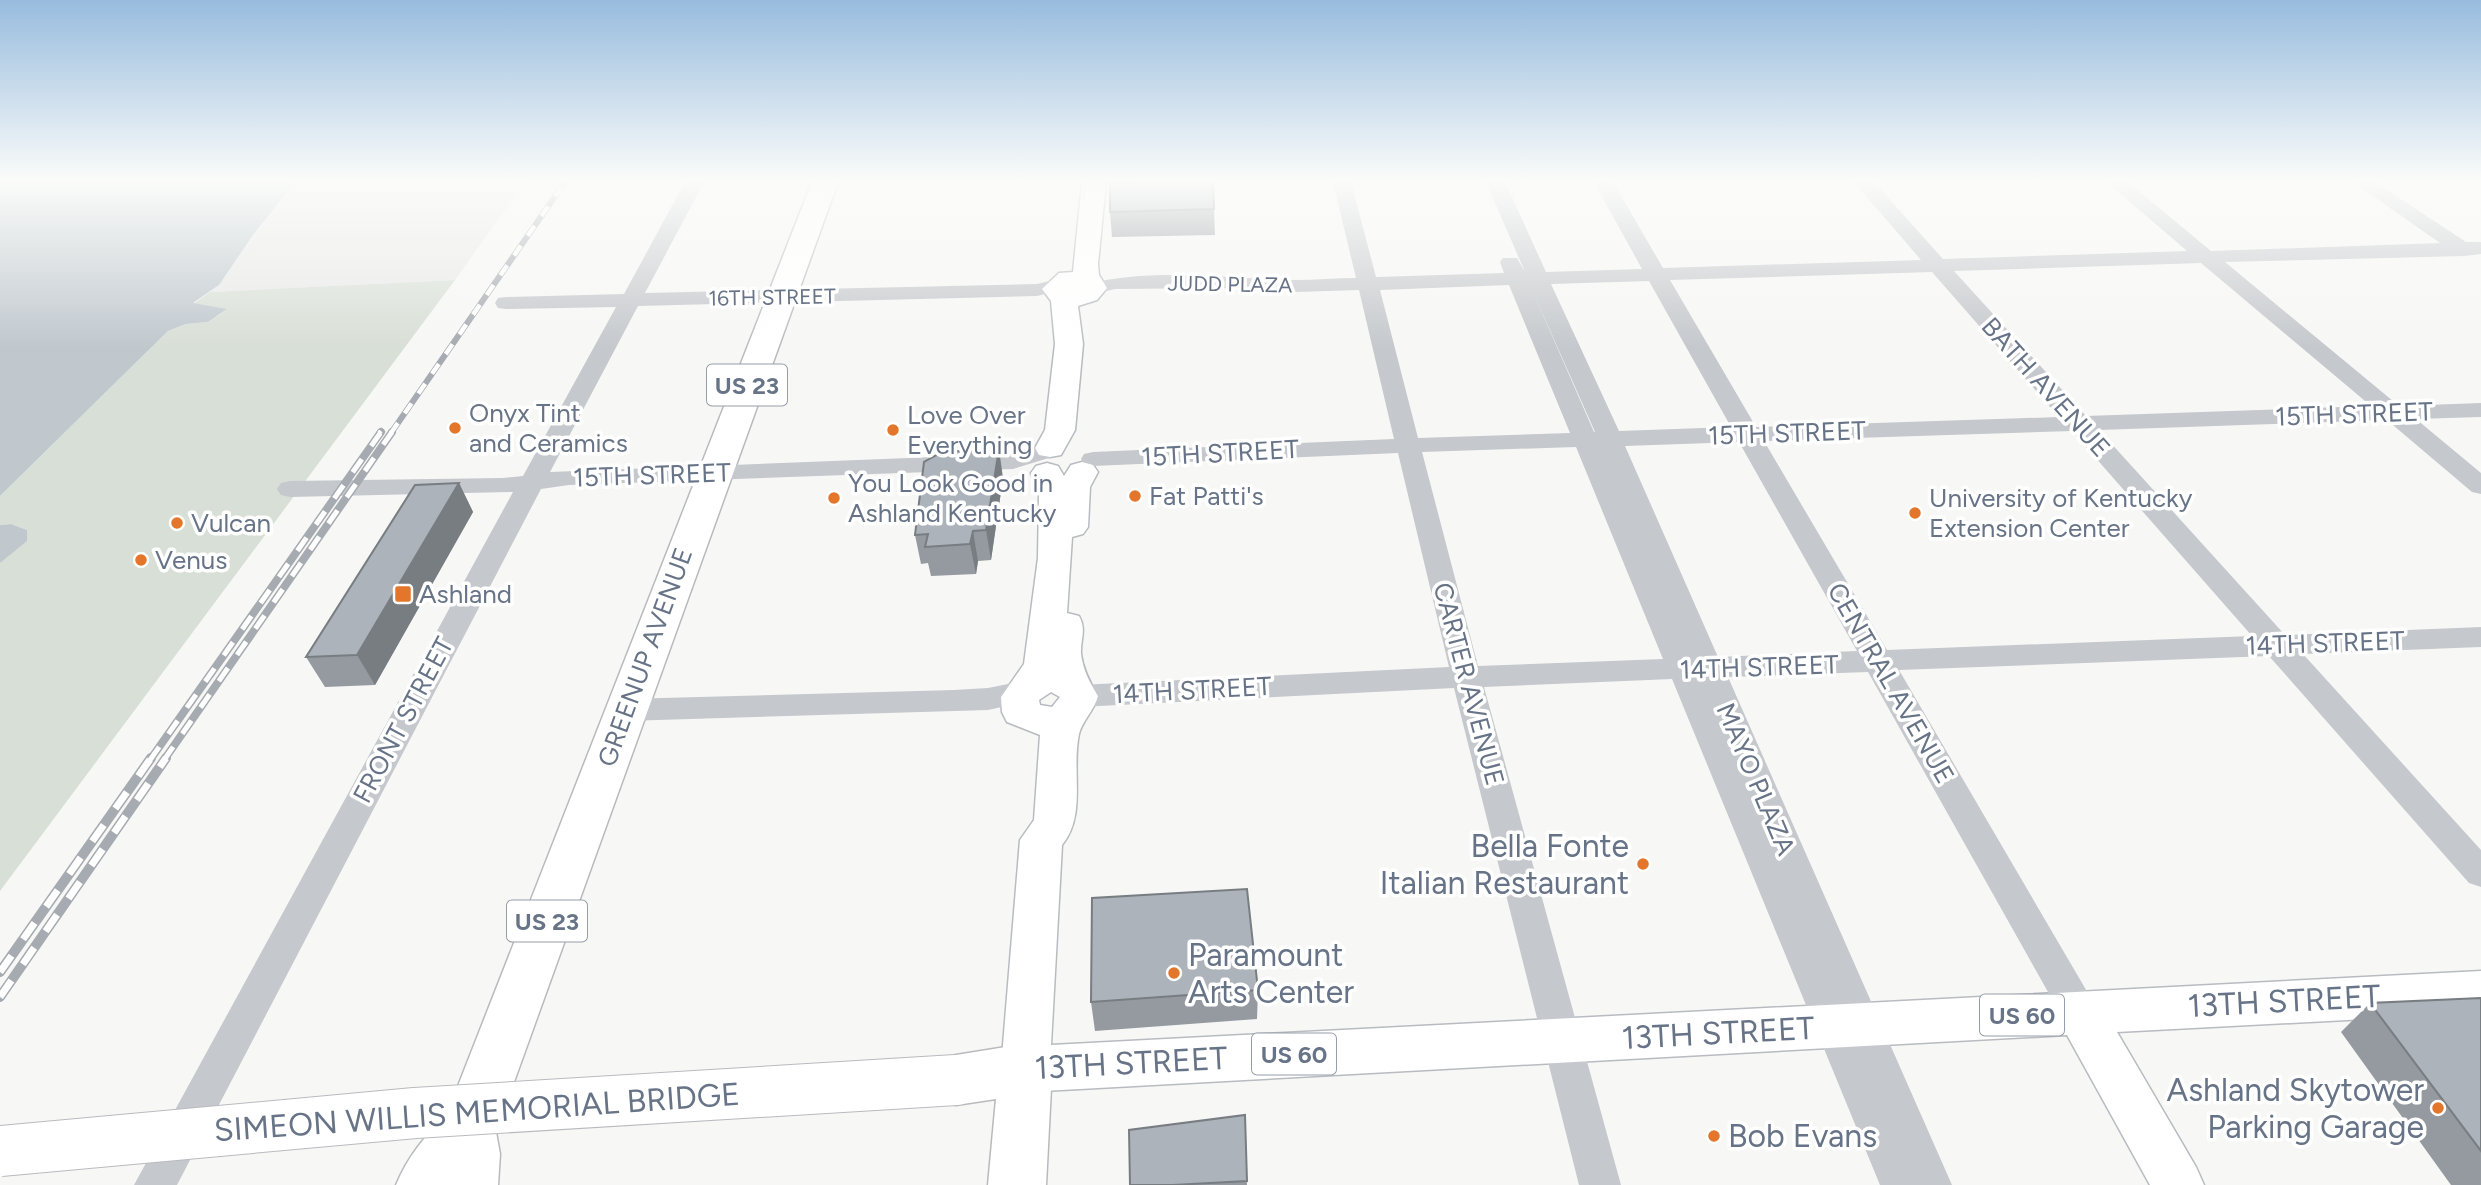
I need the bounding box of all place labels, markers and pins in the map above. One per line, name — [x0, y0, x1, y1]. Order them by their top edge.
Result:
place label: Onyx Tint and Ceramics — [469, 397, 628, 459]
place label: Love Over Everything — [907, 399, 1032, 461]
marker: Onyx Tint and Ceramics — [447, 420, 463, 436]
marker: Love Over Everything — [885, 422, 901, 438]
place label: You Look Good in Ashland Kentucky — [848, 467, 1057, 529]
place label: Fat Patti's — [1149, 480, 1264, 512]
place label: University of Kentucky Extension Center — [1929, 482, 2193, 544]
marker: Fat Patti's — [1127, 488, 1143, 504]
marker: You Look Good in Ashland Kentucky — [826, 490, 842, 506]
marker: University of Kentucky Extension Center — [1907, 505, 1923, 521]
place label: Vulcan — [191, 507, 271, 539]
marker: Vulcan — [169, 515, 185, 531]
place label: Venus — [155, 544, 227, 576]
marker: Venus — [133, 552, 149, 568]
place label: Ashland — [419, 578, 512, 610]
marker: Ashland — [393, 584, 413, 604]
place label: Bella Fonte Italian Restaurant — [1380, 827, 1629, 902]
marker: Bella Fonte Italian Restaurant — [1635, 856, 1651, 872]
place label: Paramount Arts Center — [1188, 936, 1354, 1011]
marker: Paramount Arts Center — [1166, 965, 1182, 981]
place label: Ashland Skytower Parking Garage — [2167, 1071, 2424, 1146]
marker: Ashland Skytower Parking Garage — [2430, 1100, 2446, 1116]
place label: Bob Evans — [1728, 1117, 1877, 1155]
marker: Bob Evans — [1706, 1128, 1722, 1144]

